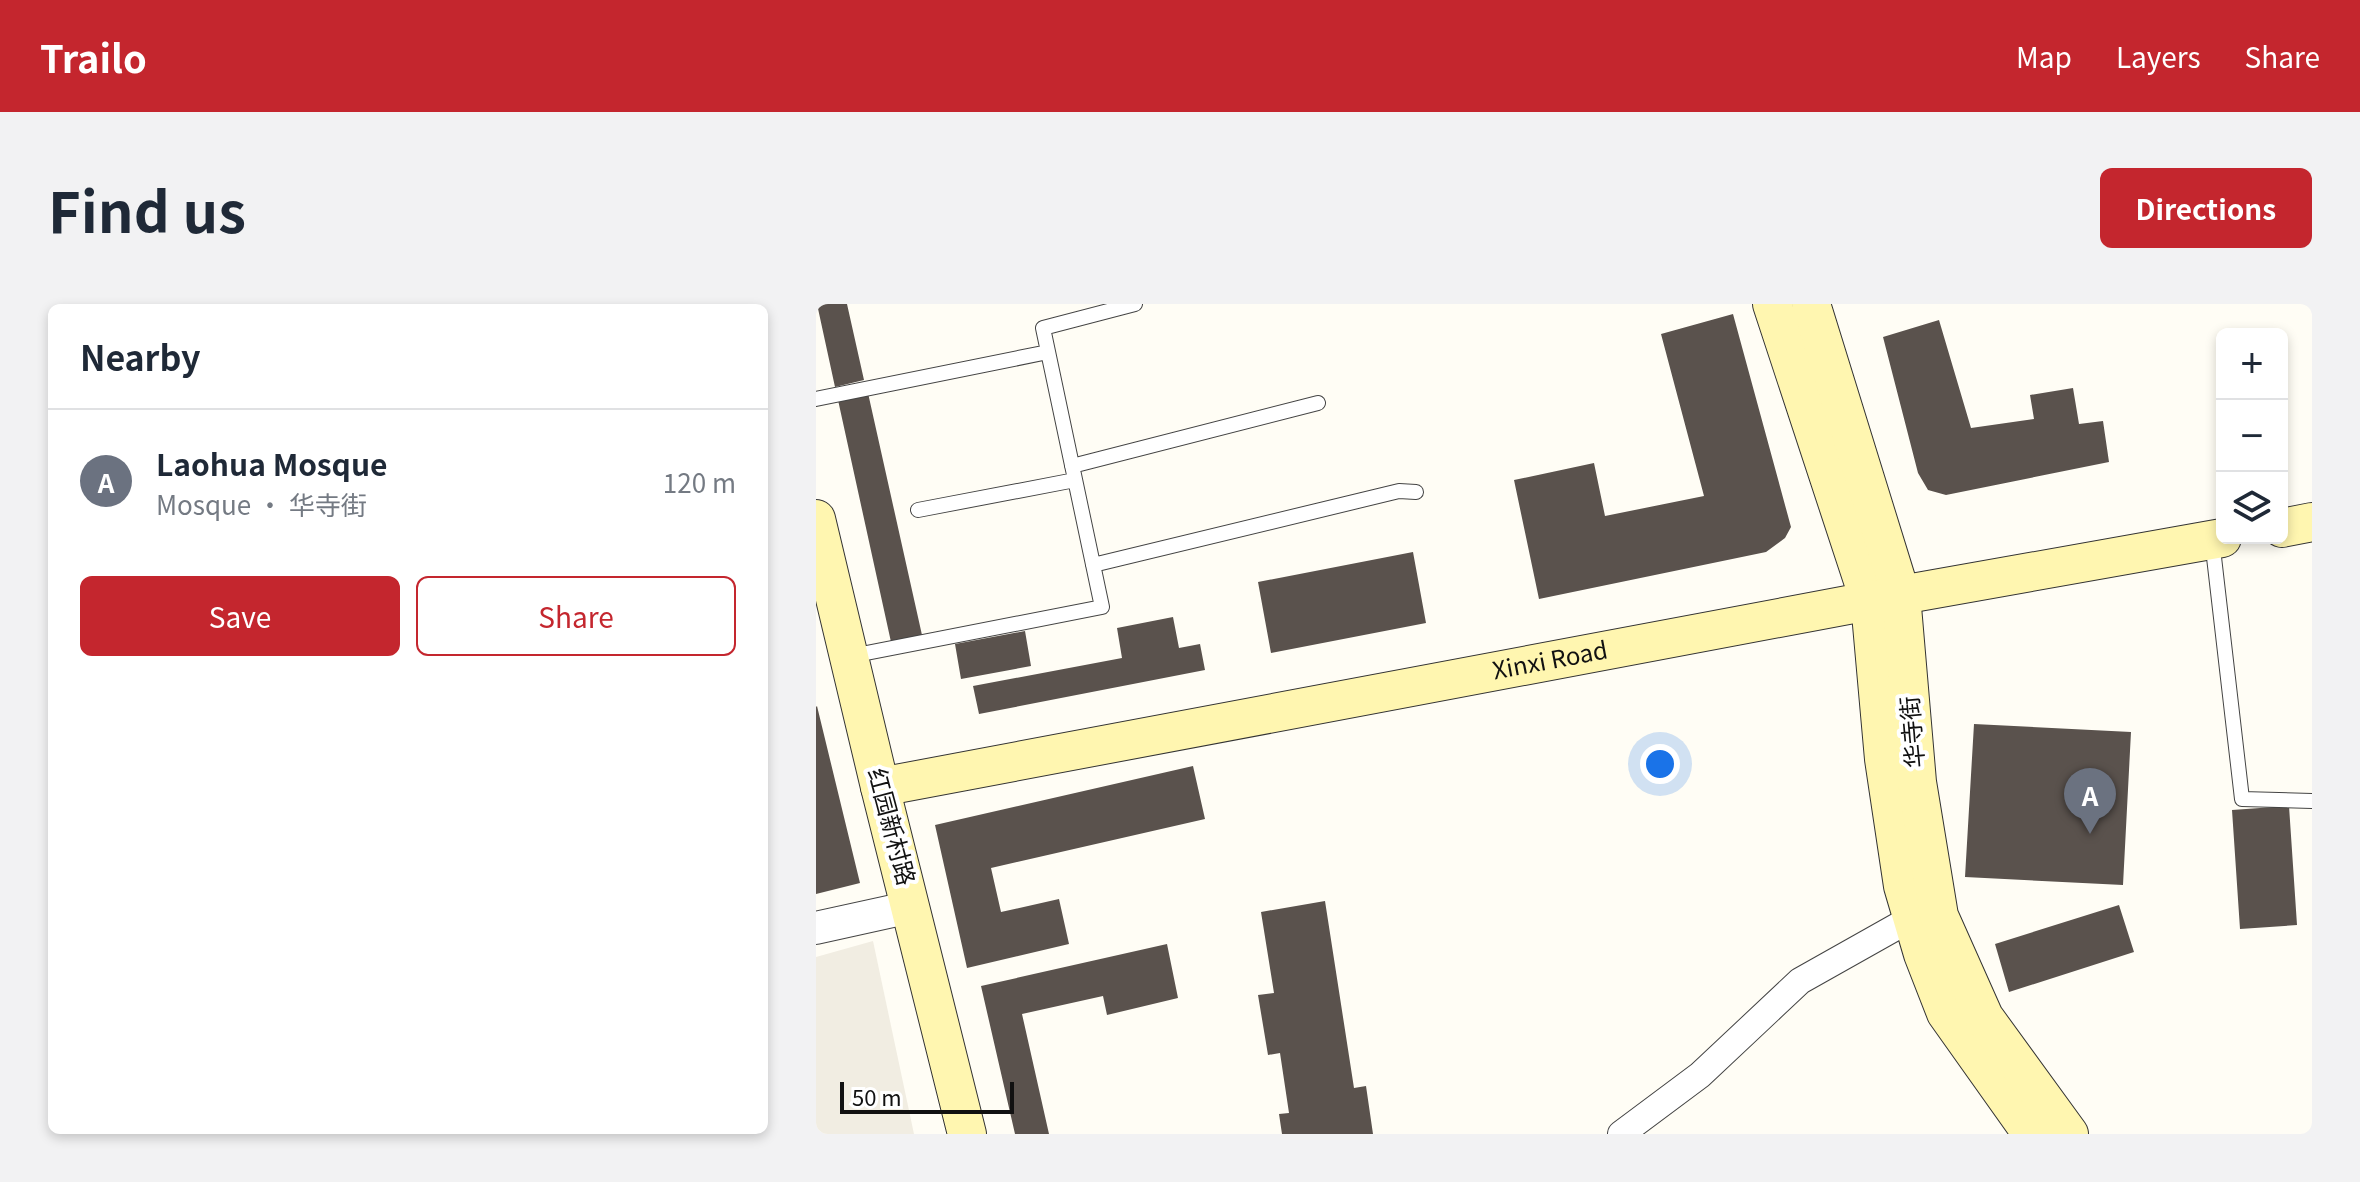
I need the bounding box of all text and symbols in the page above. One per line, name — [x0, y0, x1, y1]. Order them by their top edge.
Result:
text: Trailo — [40, 29, 147, 84]
text: Map — [2016, 36, 2072, 76]
text: Layers — [2116, 36, 2201, 76]
text: Share — [2245, 36, 2320, 76]
text: Find us — [48, 168, 246, 249]
button: Directions — [2100, 168, 2312, 248]
map controls — [2216, 328, 2288, 544]
button: + — [2216, 328, 2288, 400]
text: Nearby — [80, 332, 200, 381]
button: − — [2216, 400, 2288, 472]
text: Laohua Mosque — [156, 441, 387, 485]
text: A — [98, 463, 114, 500]
text: 120 m — [663, 463, 736, 500]
button: layers — [2216, 472, 2288, 544]
text: Mosque · 华寺街 — [156, 485, 367, 522]
button: Save — [80, 576, 400, 656]
button: Share — [416, 576, 736, 656]
street label: Xinxi Road — [1489, 631, 1610, 686]
street label: 华寺街 — [1890, 695, 1931, 770]
your location — [1640, 744, 1680, 784]
street label: 红园新村路 — [861, 764, 926, 889]
pin: A — [2064, 768, 2116, 834]
scale bar — [840, 1078, 1014, 1114]
text: 50 m — [852, 1080, 902, 1112]

